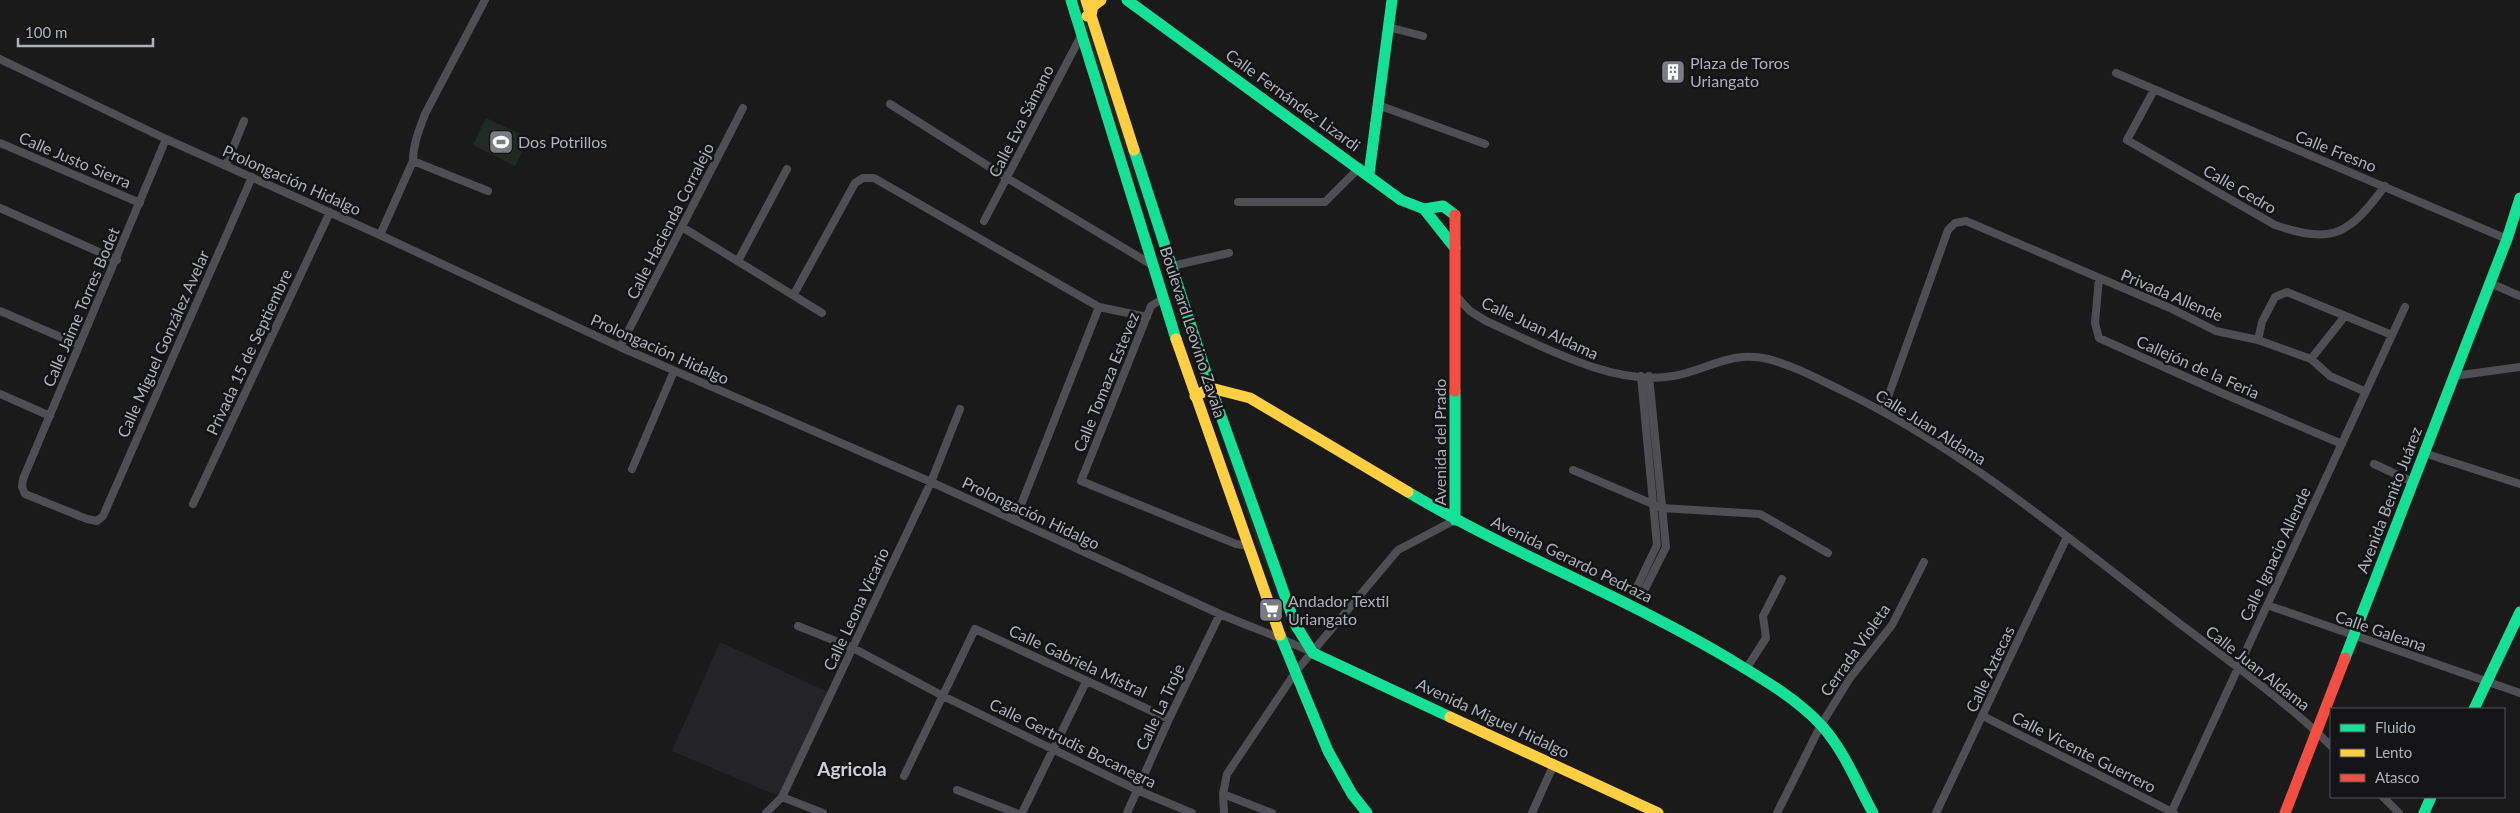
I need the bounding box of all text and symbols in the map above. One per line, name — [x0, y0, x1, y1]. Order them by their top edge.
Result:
scale bar — [18, 15, 152, 47]
text: 100 m — [25, 23, 67, 41]
street label: Calle Fernández Lizardi — [1222, 44, 1364, 155]
place label: Plaza de Toros Uriangato — [1690, 53, 1790, 90]
building icon: Plaza de Toros Uriangato — [1660, 59, 1686, 85]
street label: Calle Eva Sámano — [984, 61, 1057, 180]
street label: Calle Fresno — [2293, 126, 2380, 175]
street label: Calle Justo Sierra — [16, 127, 134, 192]
sports icon: Dos Potrillos — [488, 129, 514, 155]
place label: Dos Potrillos — [518, 132, 607, 151]
street label: Prolongación Hidalgo — [220, 140, 364, 219]
street label: Calle Hacienda Corralejo — [622, 140, 717, 302]
street label: Calle Cedro — [2200, 160, 2280, 217]
street label: Calle Jaime Torres Bodet — [38, 224, 123, 389]
street label: Boulevard Leovino Zavala — [1157, 244, 1230, 420]
street label: Calle Miguel González Avelar — [113, 247, 213, 440]
street label: Privada Allende — [2118, 265, 2226, 325]
street label: Privada 15 de Septiembre — [202, 266, 295, 438]
street label: Calle Juan Aldama — [1479, 292, 1602, 363]
street label: Prolongación Hidalgo — [588, 309, 732, 388]
street label: Calle Tomaza Estevez — [1069, 309, 1142, 454]
street label: Callejón de la Feria — [2134, 331, 2263, 402]
street label: Avenida del Prado — [1430, 379, 1449, 505]
street label: Calle Juan Aldama — [1872, 385, 1990, 468]
street label: Avenida Benito Juárez — [2352, 424, 2425, 576]
street label: Prolongación Hidalgo — [959, 472, 1103, 553]
street label: Calle Ignacio Allende — [2235, 484, 2314, 624]
street label: Avenida Gerardo Pedraza — [1488, 511, 1656, 606]
street label: Calle Leona Vicario — [819, 544, 892, 673]
place label: Andador Textil Uriangato — [1288, 591, 1389, 628]
supermarket icon: Andador Textil Uriangato — [1258, 597, 1284, 623]
street label: Cerrada Violeta — [1816, 600, 1893, 700]
street label: Calle Galeana — [2333, 606, 2429, 655]
street label: Calle Gabriela Mistral — [1006, 620, 1150, 701]
street label: Calle Juan Aldama — [2203, 621, 2314, 714]
street label: Calle Aztecas — [1961, 623, 2018, 715]
street label: Calle La Troje — [1131, 661, 1188, 753]
street label: Avenida Miguel Hidalgo — [1414, 674, 1573, 761]
street label: Calle Gertrudis Bocanegra — [987, 694, 1160, 791]
street label: Calle Vicente Guerrero — [2009, 707, 2159, 796]
legend — [2330, 708, 2505, 798]
text: Fluido — [2375, 718, 2416, 736]
text: Lento — [2375, 743, 2412, 761]
district label: Agricola — [816, 757, 887, 780]
text: Atasco — [2375, 768, 2420, 786]

